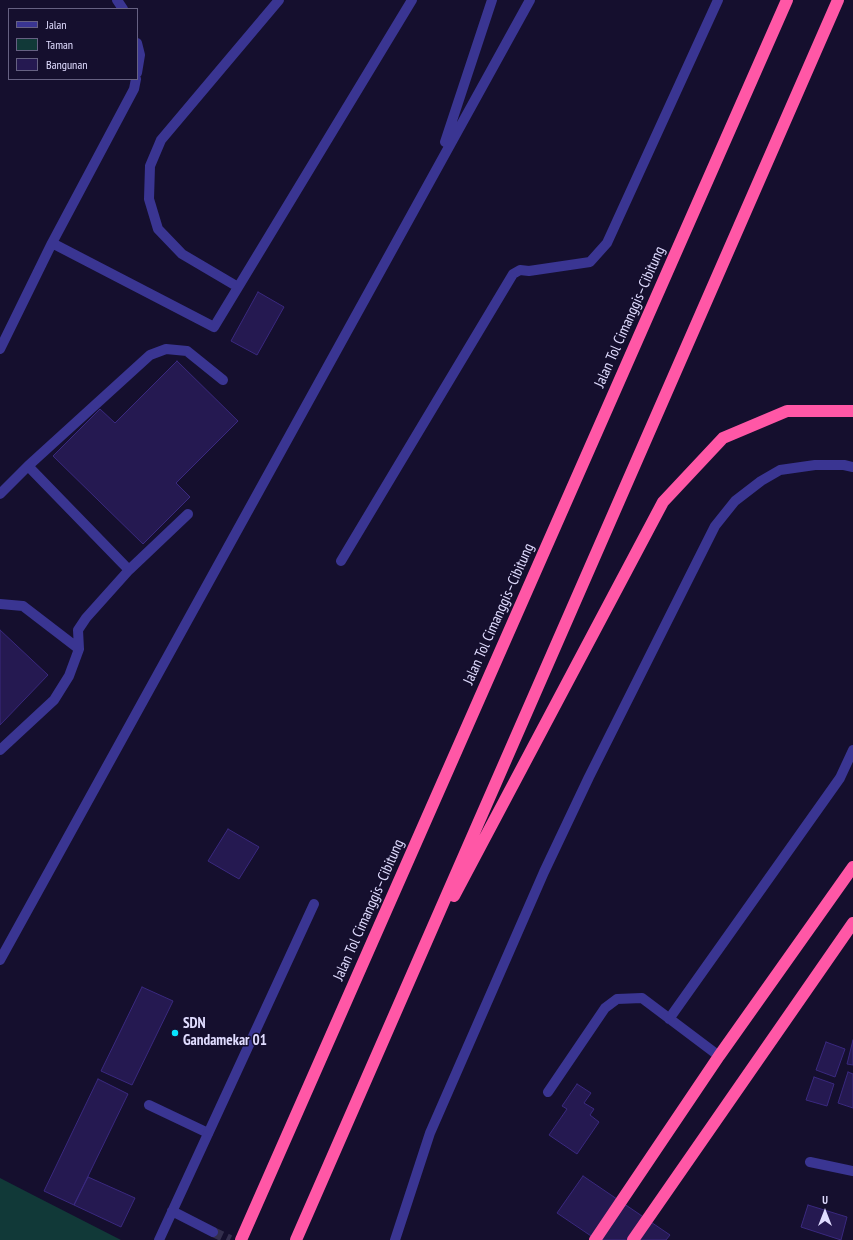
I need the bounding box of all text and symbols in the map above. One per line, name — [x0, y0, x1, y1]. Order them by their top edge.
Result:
legend — [8, 8, 138, 80]
text: Jalan — [46, 17, 67, 32]
text: Taman — [46, 37, 73, 52]
text: Bangunan — [46, 57, 87, 72]
street label: Jalan Tol Cimanggis–Cibitung — [591, 244, 669, 390]
street label: Jalan Tol Cimanggis–Cibitung — [460, 541, 538, 687]
street label: Jalan Tol Cimanggis–Cibitung — [330, 837, 408, 983]
place label: SDN Gandamekar 01 — [183, 1015, 267, 1050]
marker: SDN Gandamekar 01 — [170, 1028, 180, 1038]
north arrow — [805, 1192, 845, 1232]
text: U — [822, 1193, 828, 1207]

